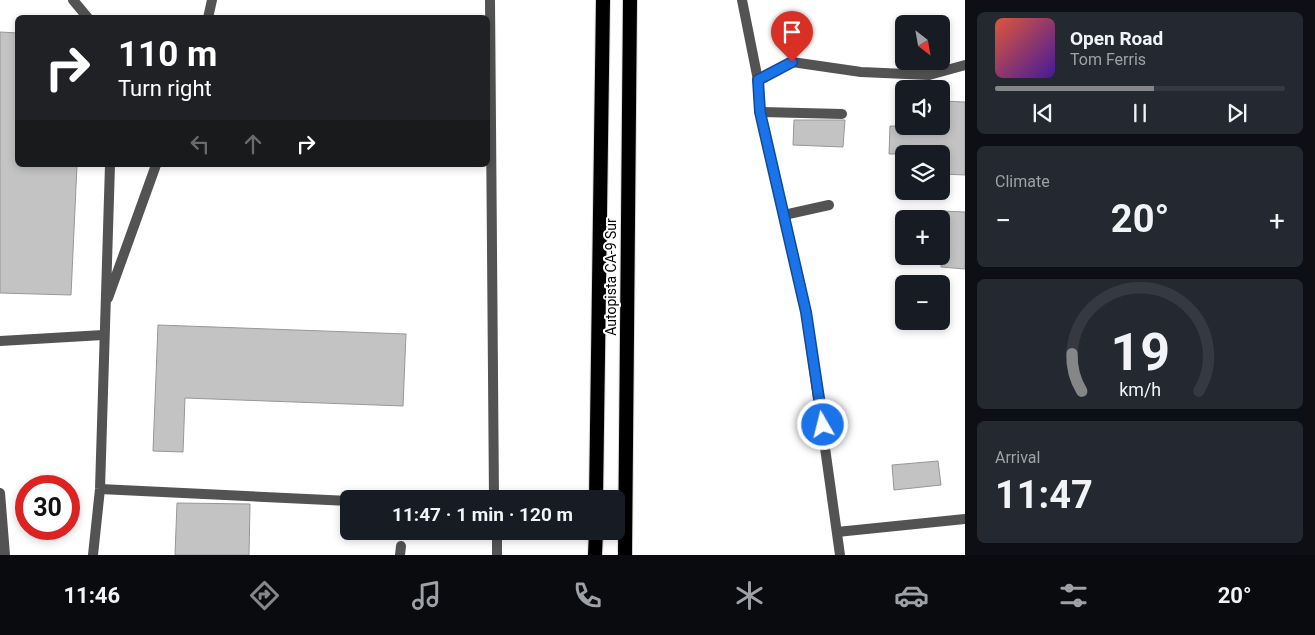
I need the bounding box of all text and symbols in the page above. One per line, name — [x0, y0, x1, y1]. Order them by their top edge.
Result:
pin — [771, 11, 813, 62]
north arrow — [895, 15, 950, 70]
map controls — [895, 15, 950, 330]
icon: arrive — [778, 18, 806, 46]
text: Open Road — [1070, 27, 1163, 50]
text: 110 m — [118, 34, 217, 75]
icon: right — [35, 35, 100, 100]
text: Tom Ferris — [1070, 50, 1146, 69]
text: Turn right — [118, 76, 212, 101]
button: sound — [895, 80, 950, 135]
icon: previous — [1029, 99, 1057, 127]
icon: pause — [1126, 99, 1154, 127]
icon: next — [1223, 99, 1251, 127]
icon: left — [186, 130, 214, 158]
icon: ahead — [239, 130, 267, 158]
icon: right — [292, 130, 320, 158]
button: layers — [895, 145, 950, 200]
text: Climate — [995, 172, 1050, 191]
text: 20° — [1111, 197, 1169, 241]
text: − — [995, 204, 1011, 237]
text: + — [1269, 204, 1285, 237]
button: + — [895, 210, 950, 265]
street label: Autopista CA-9 Sur — [603, 218, 619, 336]
button: − — [895, 275, 950, 330]
text: 19 — [1110, 322, 1170, 383]
text: km/h — [1119, 379, 1161, 400]
position arrow — [796, 398, 848, 450]
text: Arrival — [995, 448, 1040, 467]
text: 11:47 — [995, 473, 1093, 517]
speed limit sign: 30 — [15, 475, 80, 540]
text: 11:47 · 1 min · 120 m — [392, 503, 573, 526]
icon: directions — [247, 578, 282, 613]
icon: music — [409, 578, 444, 613]
icon: phone — [570, 578, 605, 613]
icon: climate — [732, 578, 767, 613]
icon: car — [894, 578, 929, 613]
icon: filters — [1056, 578, 1091, 613]
text: 11:46 — [63, 583, 120, 608]
text: 20° — [1218, 583, 1251, 608]

